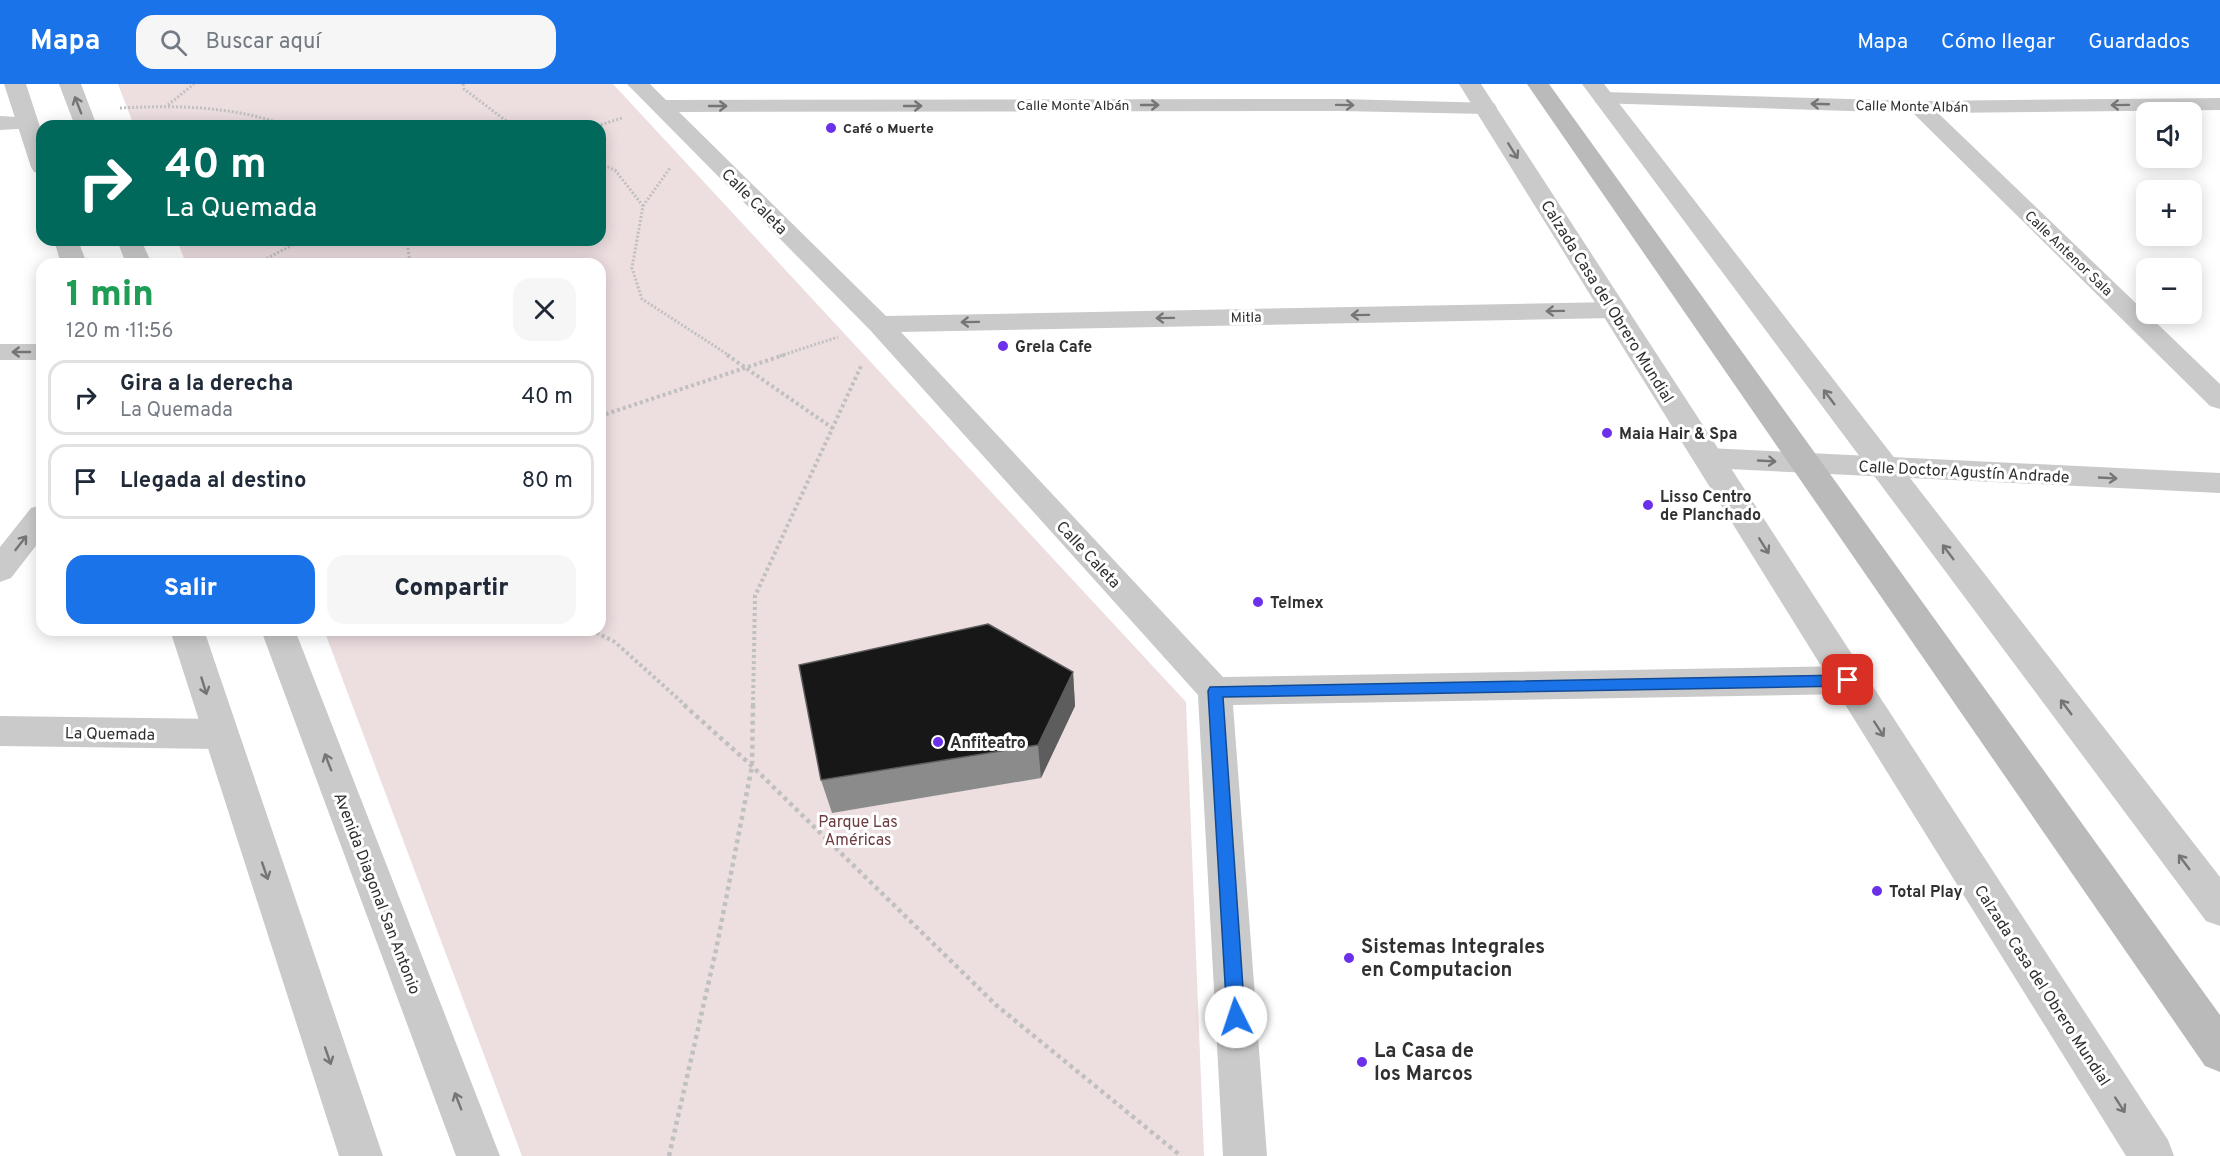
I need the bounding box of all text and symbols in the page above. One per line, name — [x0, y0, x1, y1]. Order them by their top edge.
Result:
search box — [136, 15, 556, 69]
text: Mapa — [30, 24, 100, 60]
icon: search — [157, 26, 190, 59]
text: Buscar aquí — [205, 29, 321, 56]
text: Mapa — [1857, 29, 1908, 56]
text: Cómo llegar — [1941, 29, 2055, 56]
text: Guardados — [2088, 29, 2190, 56]
one-way arrow — [72, 96, 83, 115]
street label: Calle Monte Albán — [1017, 98, 1129, 115]
street label: Calle Monte Albán — [1855, 98, 1969, 117]
one-way arrow — [1140, 99, 1160, 111]
one-way arrow — [1335, 99, 1355, 111]
one-way arrow — [1810, 99, 1830, 110]
one-way arrow — [2110, 99, 2130, 111]
one-way arrow — [708, 100, 728, 112]
one-way arrow — [903, 100, 923, 112]
map controls — [2136, 102, 2202, 324]
button: sound — [2136, 102, 2202, 168]
marker: Café o Muerte — [824, 121, 838, 135]
place label: Café o Muerte — [843, 121, 934, 138]
text: 40 m — [165, 140, 267, 193]
one-way arrow — [1507, 142, 1519, 159]
icon: right — [66, 144, 144, 222]
street label: Calle Caleta — [716, 165, 791, 240]
button: + — [2136, 180, 2202, 246]
text: La Quemada — [165, 192, 317, 226]
street label: Calzada Casa del Obrero Mundial — [1535, 197, 1677, 407]
street label: Calle Antenor Sala — [2021, 208, 2115, 300]
button: − — [2136, 258, 2202, 324]
text: 1 min — [66, 273, 154, 319]
button: close — [513, 278, 576, 341]
one-way arrow — [1545, 305, 1565, 317]
one-way arrow — [1350, 309, 1370, 320]
street label: Mitla — [1230, 310, 1262, 327]
one-way arrow — [1155, 313, 1175, 324]
one-way arrow — [960, 316, 980, 328]
text: 120 m · 11:56 — [66, 319, 173, 345]
place label: Grela Cafe — [1015, 338, 1092, 358]
marker: Grela Cafe — [996, 339, 1010, 353]
one-way arrow — [12, 346, 31, 358]
text: Gira a la derecha — [120, 371, 293, 398]
icon: right — [69, 381, 102, 414]
text: 40 m — [521, 384, 573, 411]
one-way arrow — [1823, 389, 1836, 405]
text: La Quemada — [120, 398, 233, 424]
place label: Maia Hair & Spa — [1619, 425, 1737, 445]
marker: Maia Hair & Spa — [1600, 426, 1614, 440]
one-way arrow — [1756, 456, 1776, 467]
street label: Calle Doctor Agustín Andrade — [1858, 457, 2070, 489]
icon: arrive — [69, 465, 102, 498]
text: Llegada al destino — [120, 468, 306, 495]
text: 80 m — [522, 468, 573, 495]
one-way arrow — [2098, 472, 2118, 483]
place label: Lisso Centro de Planchado — [1660, 488, 1761, 526]
marker: Lisso Centro de Planchado — [1641, 498, 1655, 512]
street label: Calle Caleta — [1051, 517, 1124, 593]
one-way arrow — [14, 535, 27, 551]
one-way arrow — [1758, 537, 1770, 554]
one-way arrow — [1941, 544, 1954, 560]
button: Salir — [66, 555, 315, 624]
button: Compartir — [327, 555, 576, 624]
place label: Telmex — [1270, 594, 1324, 614]
marker: Telmex — [1251, 595, 1265, 609]
pin — [1822, 654, 1873, 705]
icon: arrive — [1831, 663, 1864, 696]
one-way arrow — [200, 676, 211, 695]
one-way arrow — [2060, 699, 2072, 715]
one-way arrow — [1873, 720, 1885, 736]
street label: La Quemada — [65, 724, 155, 746]
place label: Anfiteatro — [950, 734, 1026, 754]
marker: Anfiteatro — [931, 735, 945, 749]
one-way arrow — [322, 753, 333, 772]
street label: Avenida Diagonal San Antonio — [328, 790, 424, 998]
park label: Parque Las Américas — [818, 813, 898, 851]
one-way arrow — [2178, 854, 2191, 870]
one-way arrow — [261, 861, 272, 880]
street label: Calzada Casa del Obrero Mundial — [1969, 882, 2114, 1090]
place label: Total Play — [1889, 883, 1963, 903]
marker: Total Play — [1870, 884, 1884, 898]
place label: Sistemas Integrales en Computacion — [1361, 935, 1545, 984]
marker: Sistemas Integrales en Computacion — [1342, 951, 1356, 965]
position arrow — [1204, 985, 1268, 1049]
place label: La Casa de los Marcos — [1374, 1039, 1474, 1088]
one-way arrow — [323, 1046, 334, 1065]
marker: La Casa de los Marcos — [1355, 1055, 1369, 1069]
one-way arrow — [451, 1093, 462, 1111]
one-way arrow — [2114, 1096, 2126, 1113]

